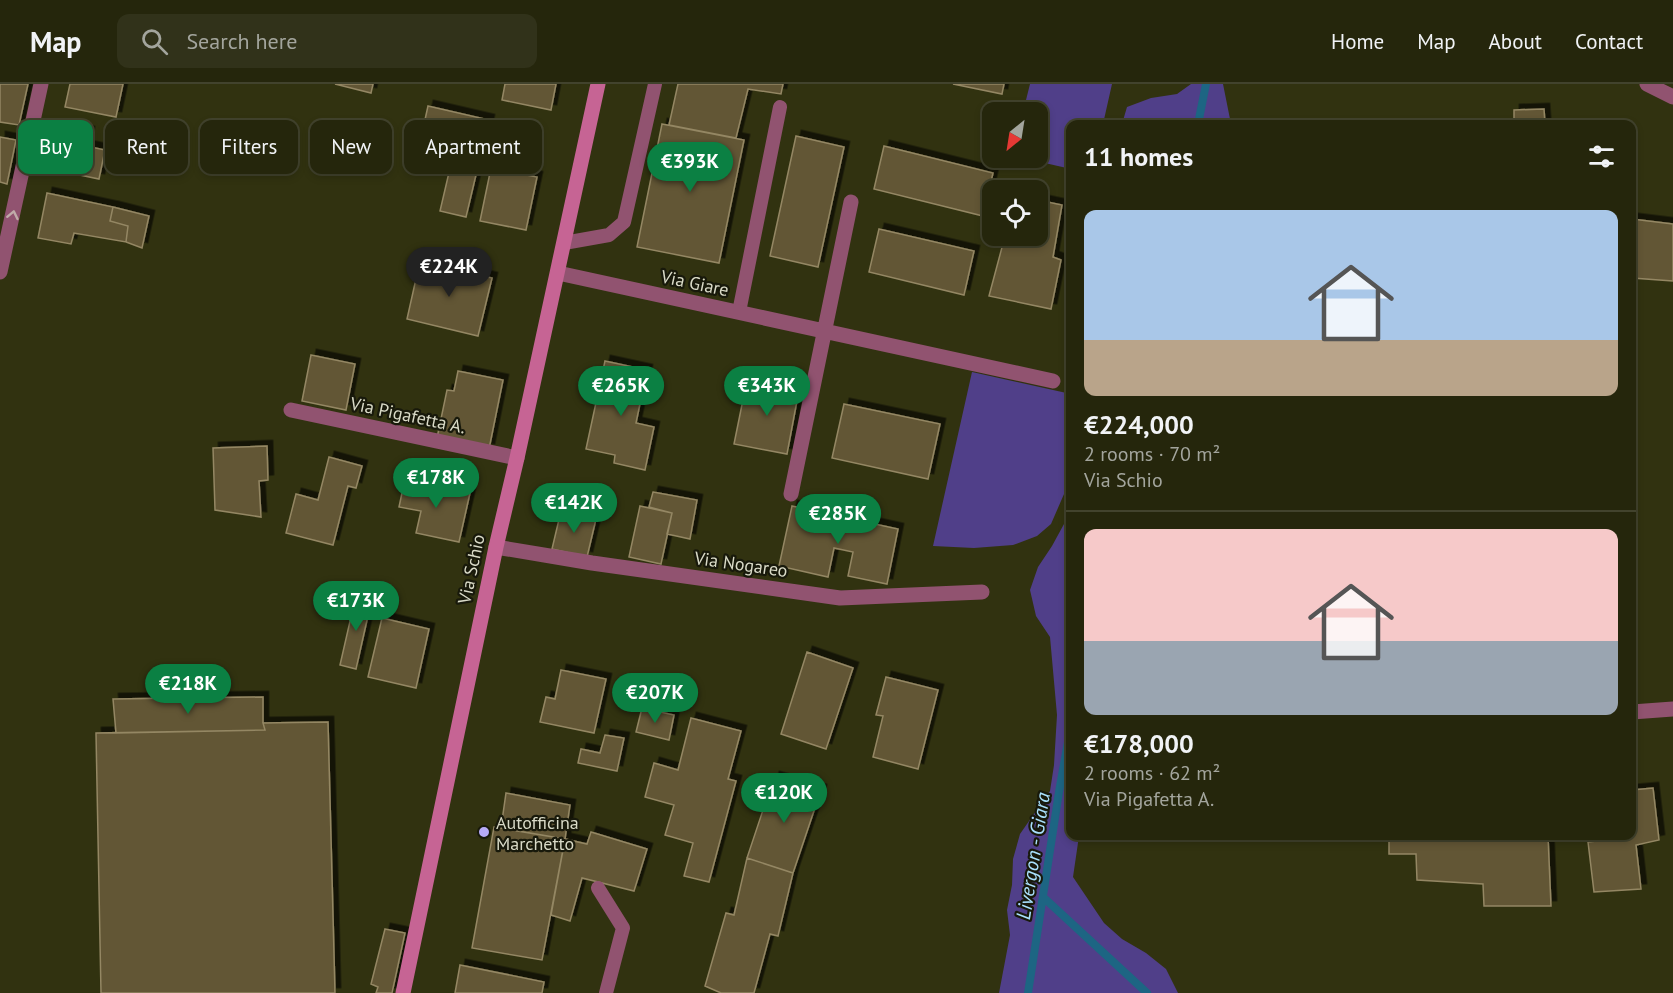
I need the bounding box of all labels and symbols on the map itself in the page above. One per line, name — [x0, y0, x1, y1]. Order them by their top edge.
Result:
north arrow — [982, 102, 1048, 168]
pin: €393K — [648, 142, 732, 193]
one-way arrow — [5, 210, 18, 220]
pin: €224K — [407, 247, 491, 298]
street label: Via Giare — [658, 264, 731, 301]
pin: €265K — [579, 366, 663, 417]
pin: €343K — [725, 366, 809, 417]
street label: Via Pigafetta A. — [347, 391, 468, 438]
pin: €178K — [394, 458, 478, 509]
pin: €142K — [532, 483, 616, 534]
pin: €285K — [796, 494, 880, 545]
street label: Via Schio — [452, 532, 490, 607]
street label: Via Nogareo — [692, 546, 789, 582]
pin: €173K — [314, 581, 398, 632]
pin: €218K — [146, 664, 230, 715]
pin: €207K — [613, 673, 697, 724]
pin: €120K — [742, 773, 826, 824]
water label: Livergon - Giara — [1010, 790, 1056, 922]
place label: Autofficina Marchetto — [496, 811, 579, 855]
marker: Autofficina Marchetto — [477, 825, 491, 839]

